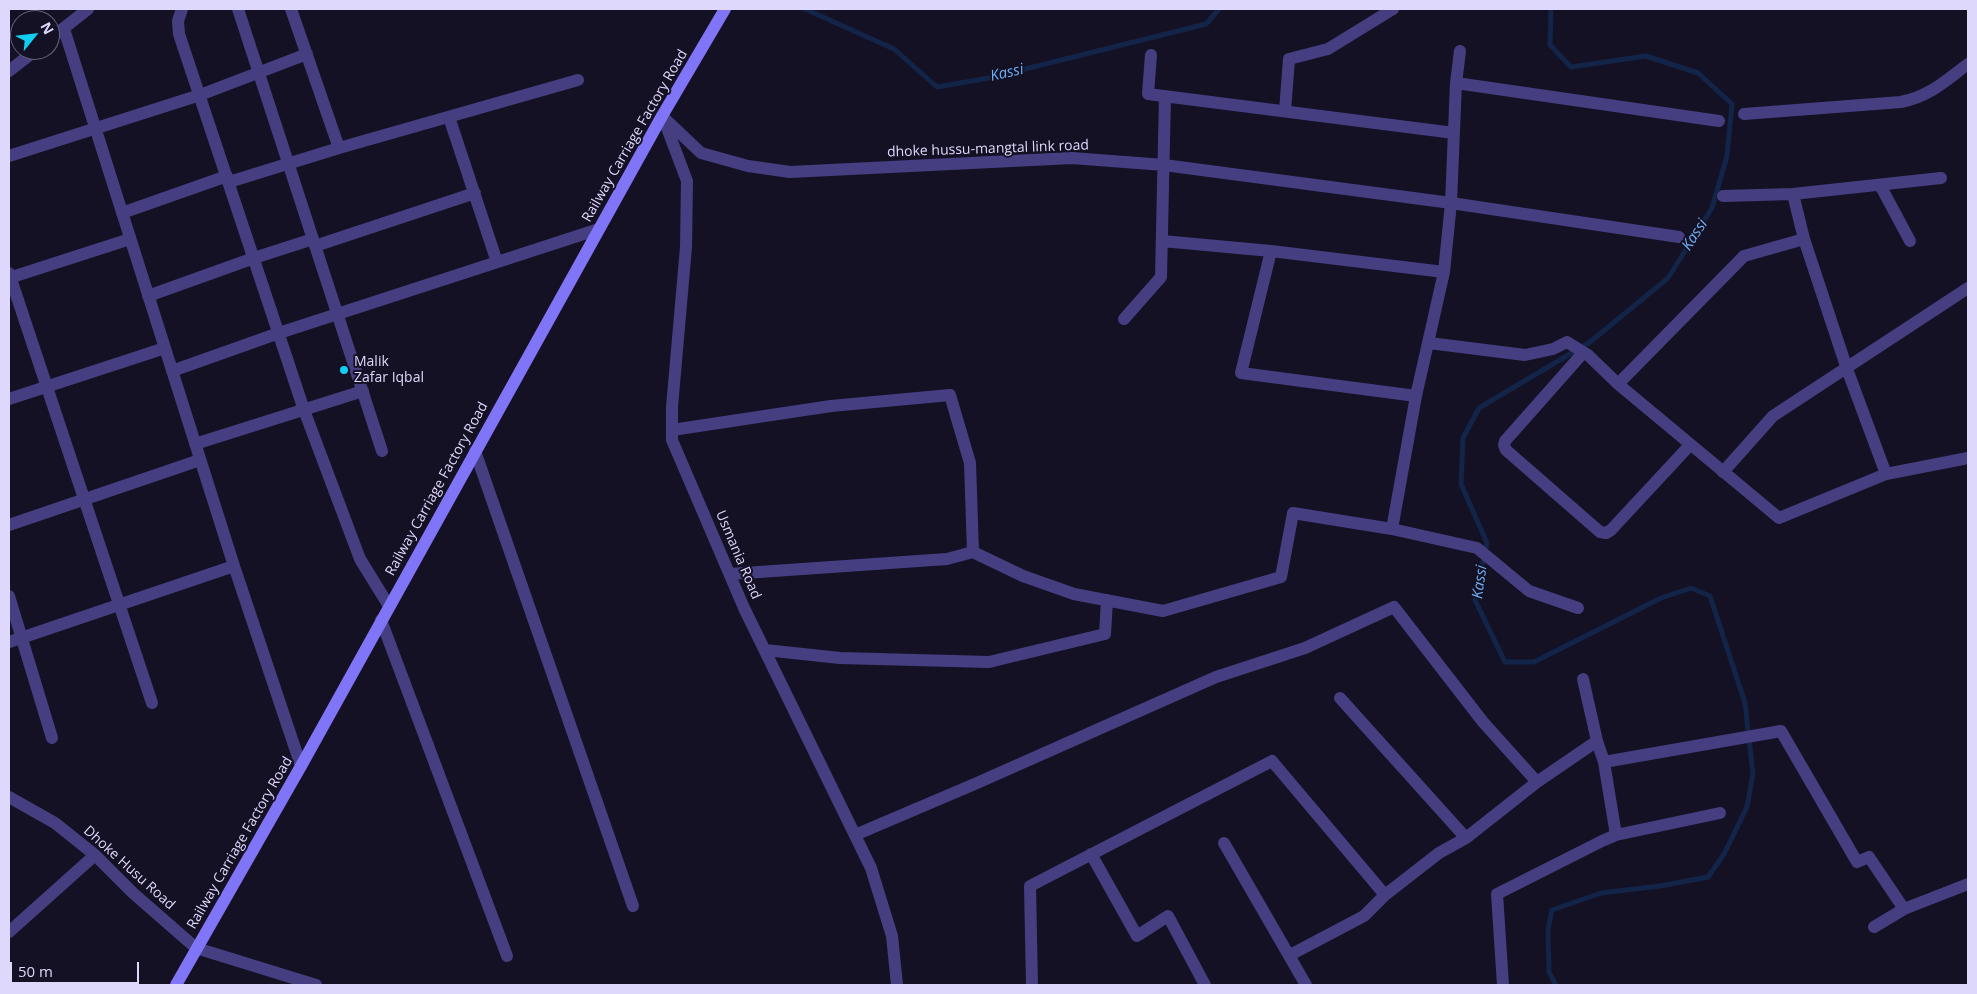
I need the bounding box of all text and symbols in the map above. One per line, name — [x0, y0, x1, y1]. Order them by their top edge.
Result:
north arrow — [10, 10, 60, 60]
text: N — [37, 18, 59, 38]
street label: Railway Carriage Factory Road — [579, 47, 691, 225]
water label: Kassi — [989, 60, 1025, 86]
street label: dhoke hussu-mangtal link road — [887, 137, 1089, 161]
water label: Kassi — [1678, 216, 1712, 254]
place label: Malik Zafar Iqbal — [354, 354, 424, 387]
marker: Malik Zafar Iqbal — [338, 364, 350, 376]
street label: Railway Carriage Factory Road — [382, 399, 492, 579]
street label: Usmania Road — [712, 508, 764, 602]
water label: Kassi — [1469, 564, 1491, 600]
street label: Railway Carriage Factory Road — [184, 754, 296, 932]
street label: Dhoke Husu Road — [80, 823, 178, 913]
scale bar — [12, 952, 141, 984]
text: 50 m — [18, 961, 53, 981]

